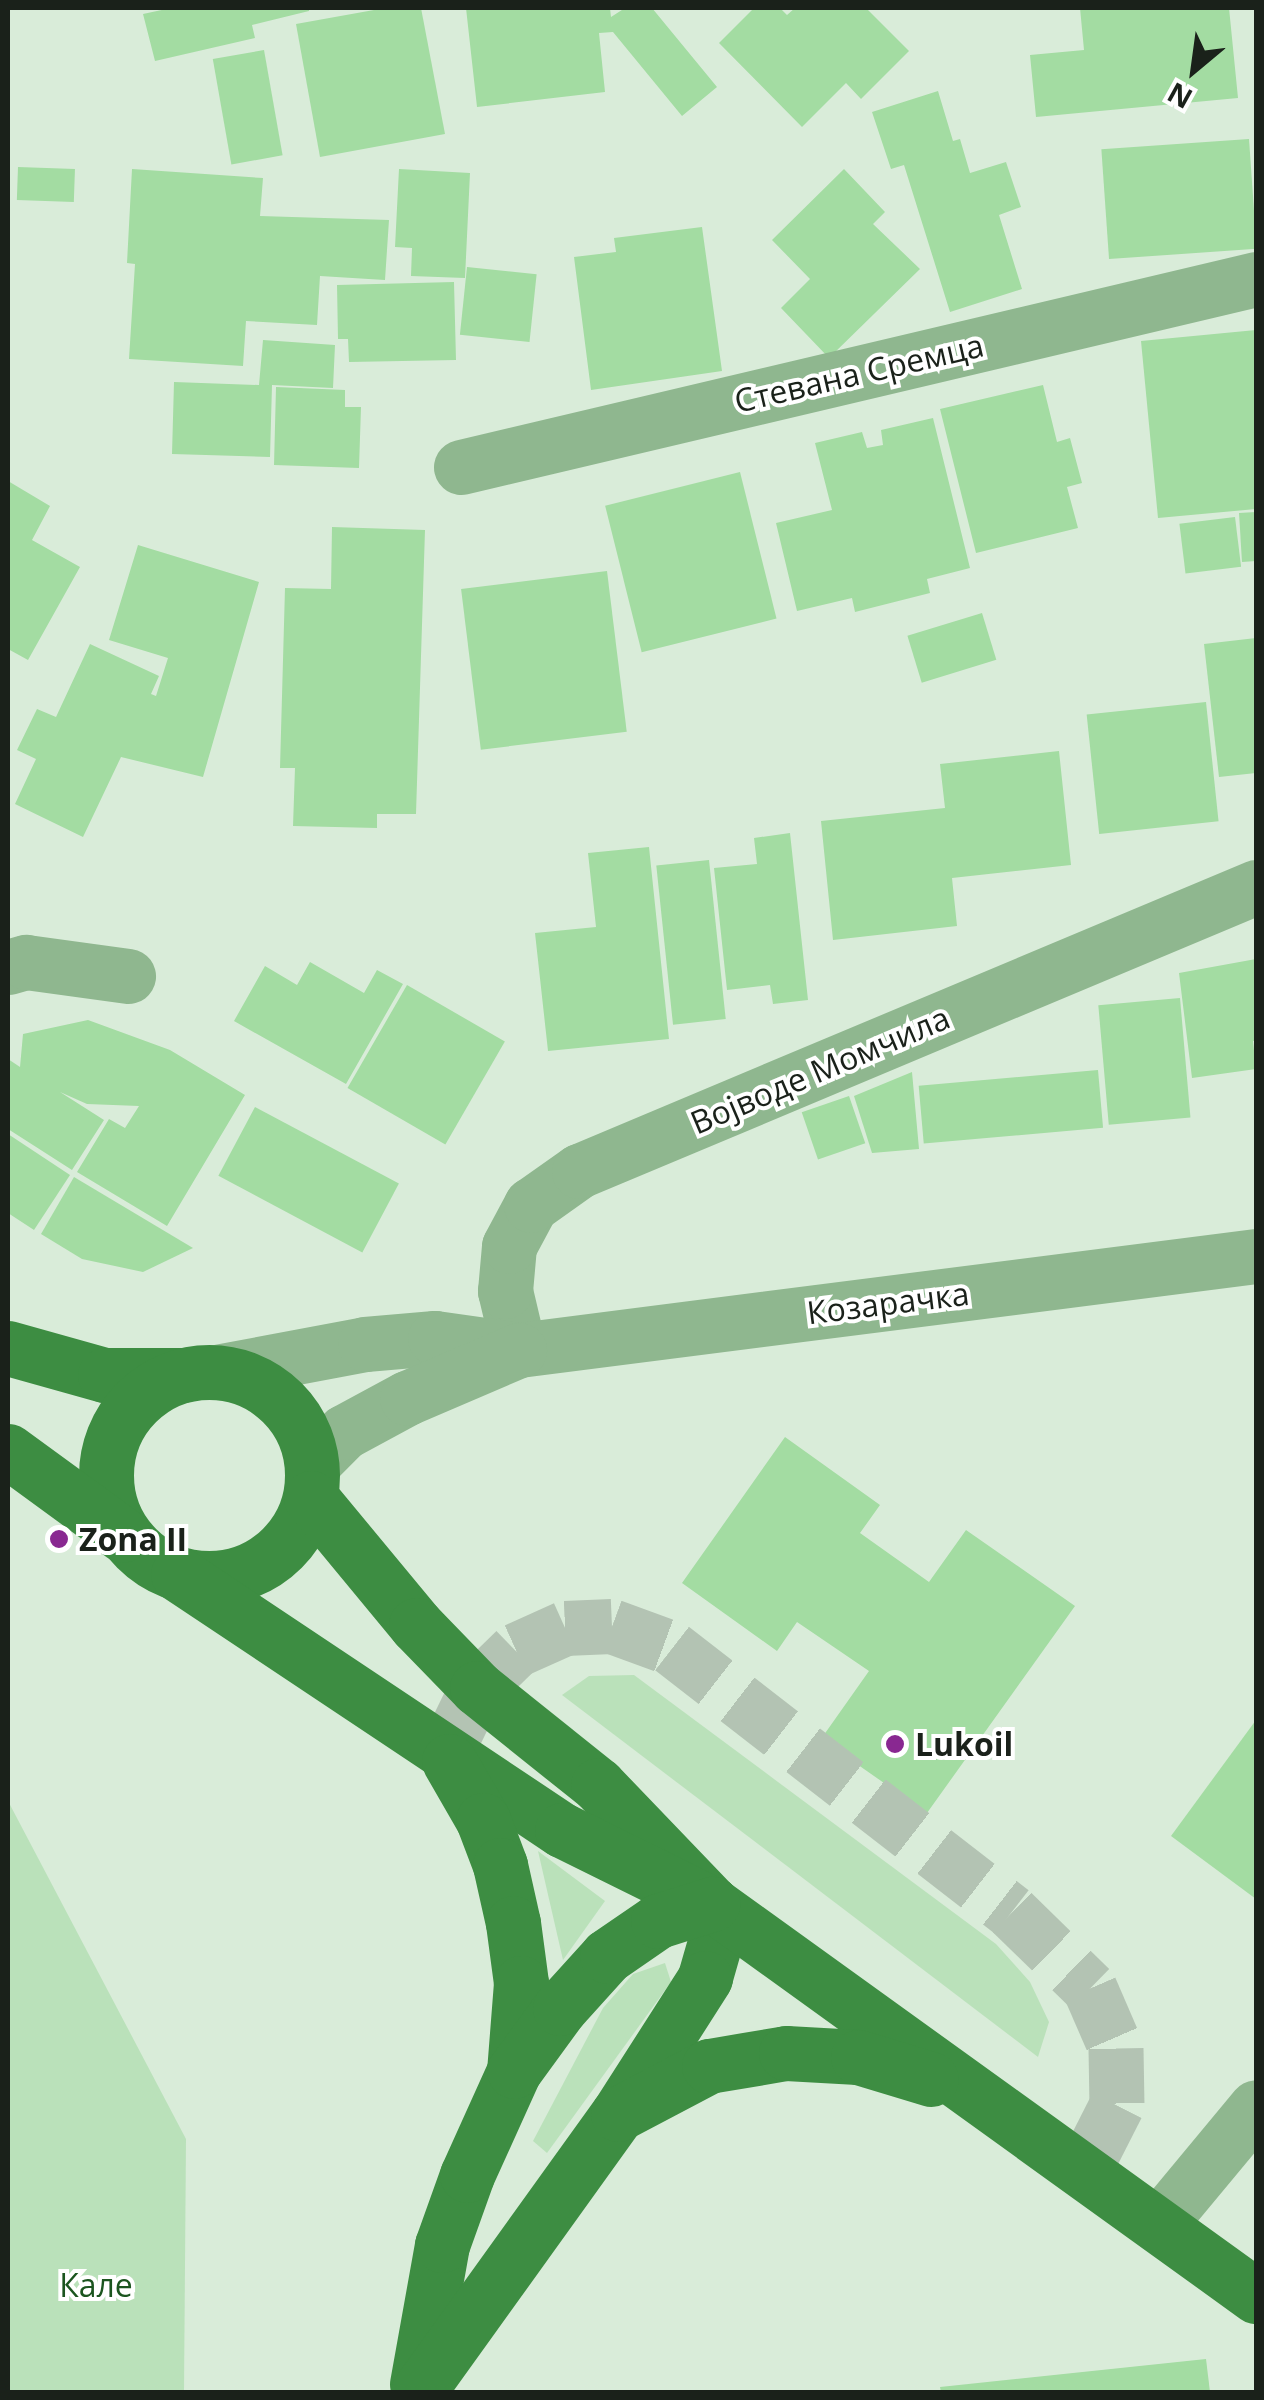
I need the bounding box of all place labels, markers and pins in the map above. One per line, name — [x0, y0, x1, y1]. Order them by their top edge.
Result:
place label: Zona II — [79, 1520, 187, 1558]
marker: Zona II — [48, 1528, 70, 1550]
place label: Lukoil — [915, 1725, 1013, 1763]
marker: Lukoil — [884, 1733, 906, 1755]

